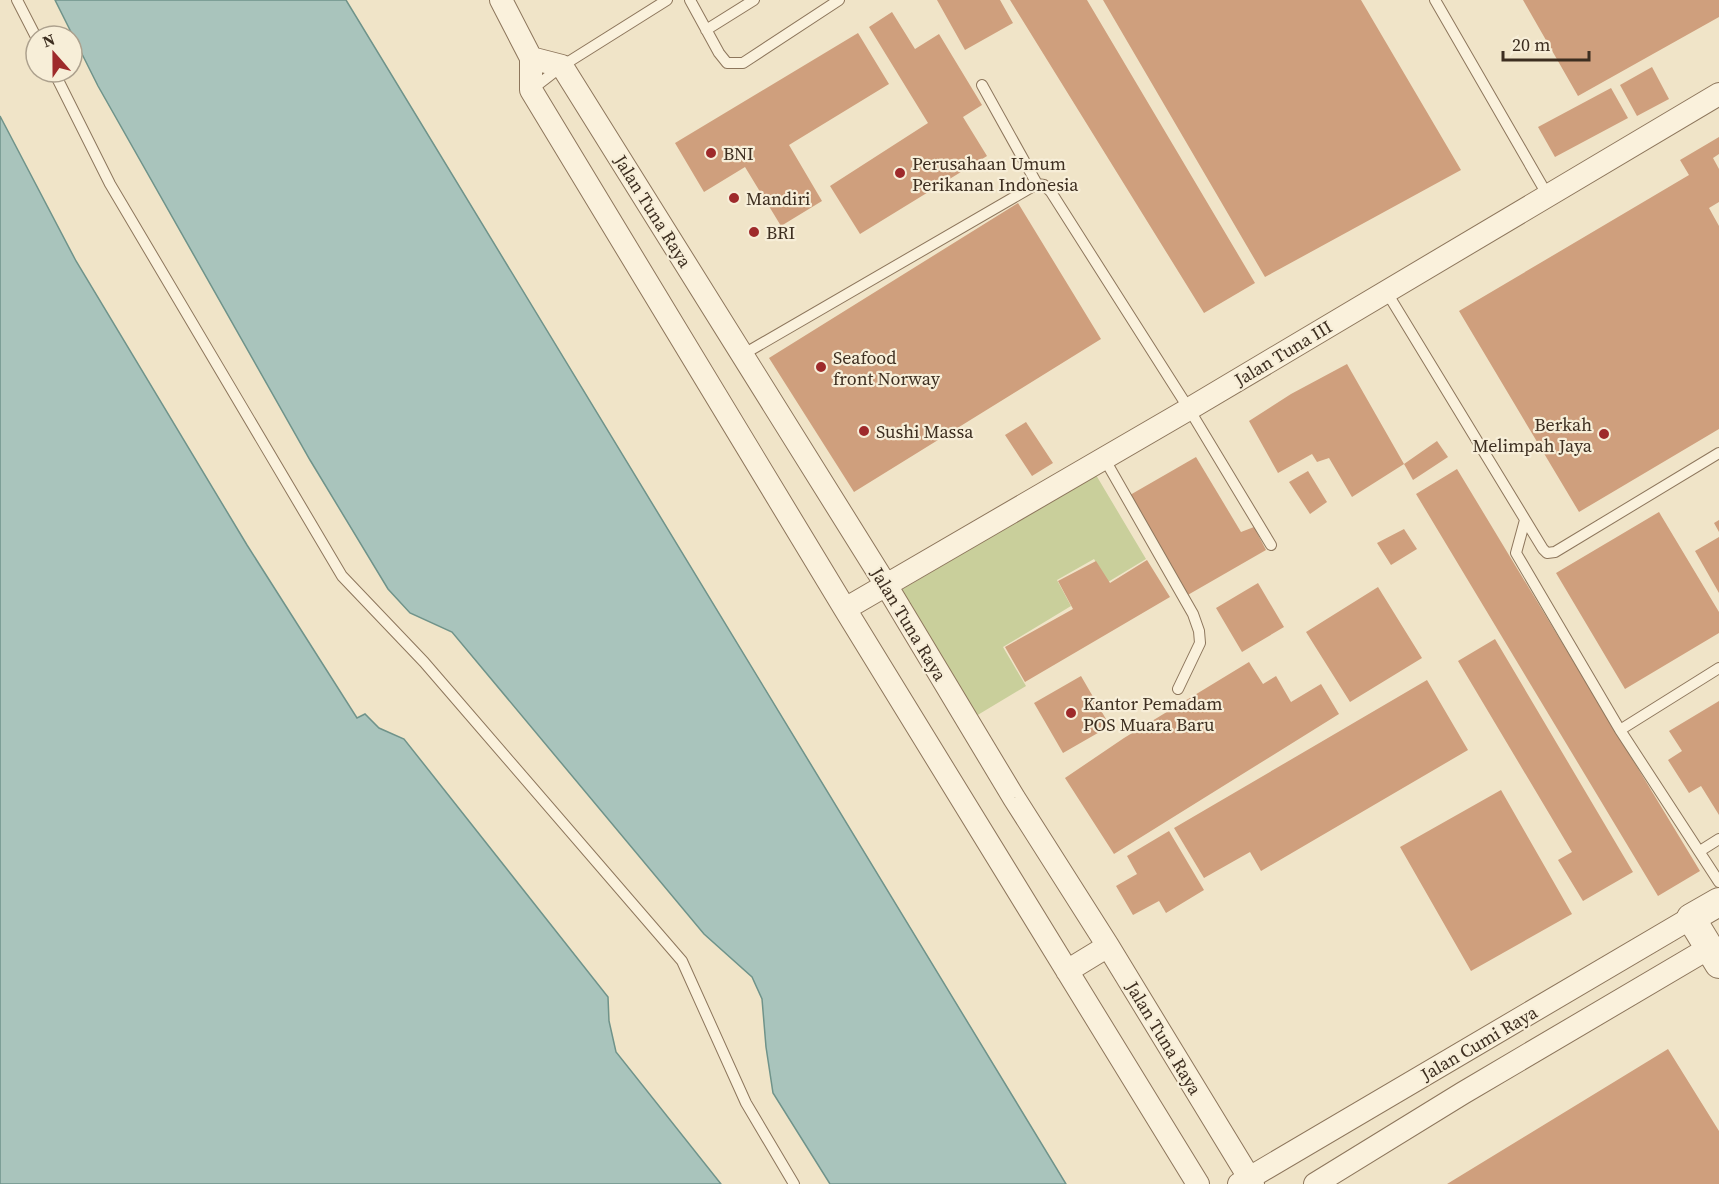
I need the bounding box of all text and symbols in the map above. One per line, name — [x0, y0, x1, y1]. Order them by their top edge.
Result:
north arrow — [24, 24, 84, 84]
scale bar — [1503, 24, 1588, 62]
text: N — [39, 28, 58, 52]
text: 20 m — [1512, 32, 1550, 57]
place label: BNI — [723, 141, 754, 166]
marker: BNI — [704, 146, 718, 160]
street label: Jalan Tuna Raya — [608, 149, 698, 273]
place label: Perusahaan Umum Perikanan Indonesia — [912, 151, 1079, 197]
marker: Perusahaan Umum Perikanan Indonesia — [893, 166, 907, 180]
place label: Mandiri — [746, 186, 810, 211]
marker: Mandiri — [727, 191, 741, 205]
place label: BRI — [766, 220, 795, 245]
marker: BRI — [747, 225, 761, 239]
street label: Jalan Tuna III — [1229, 314, 1336, 392]
place label: Seafood front Norway — [833, 345, 941, 391]
marker: Seafood front Norway — [814, 360, 828, 374]
place label: Berkah Melimpah Jaya — [1472, 412, 1593, 458]
place label: Sushi Massa — [876, 419, 974, 444]
marker: Sushi Massa — [857, 424, 871, 438]
marker: Berkah Melimpah Jaya — [1597, 427, 1611, 441]
street label: Jalan Tuna Raya — [865, 562, 953, 686]
place label: Kantor Pemadam POS Muara Baru — [1083, 691, 1222, 737]
marker: Kantor Pemadam POS Muara Baru — [1064, 706, 1078, 720]
street label: Jalan Tuna Raya — [1120, 976, 1208, 1100]
street label: Jalan Cumi Raya — [1415, 999, 1543, 1087]

